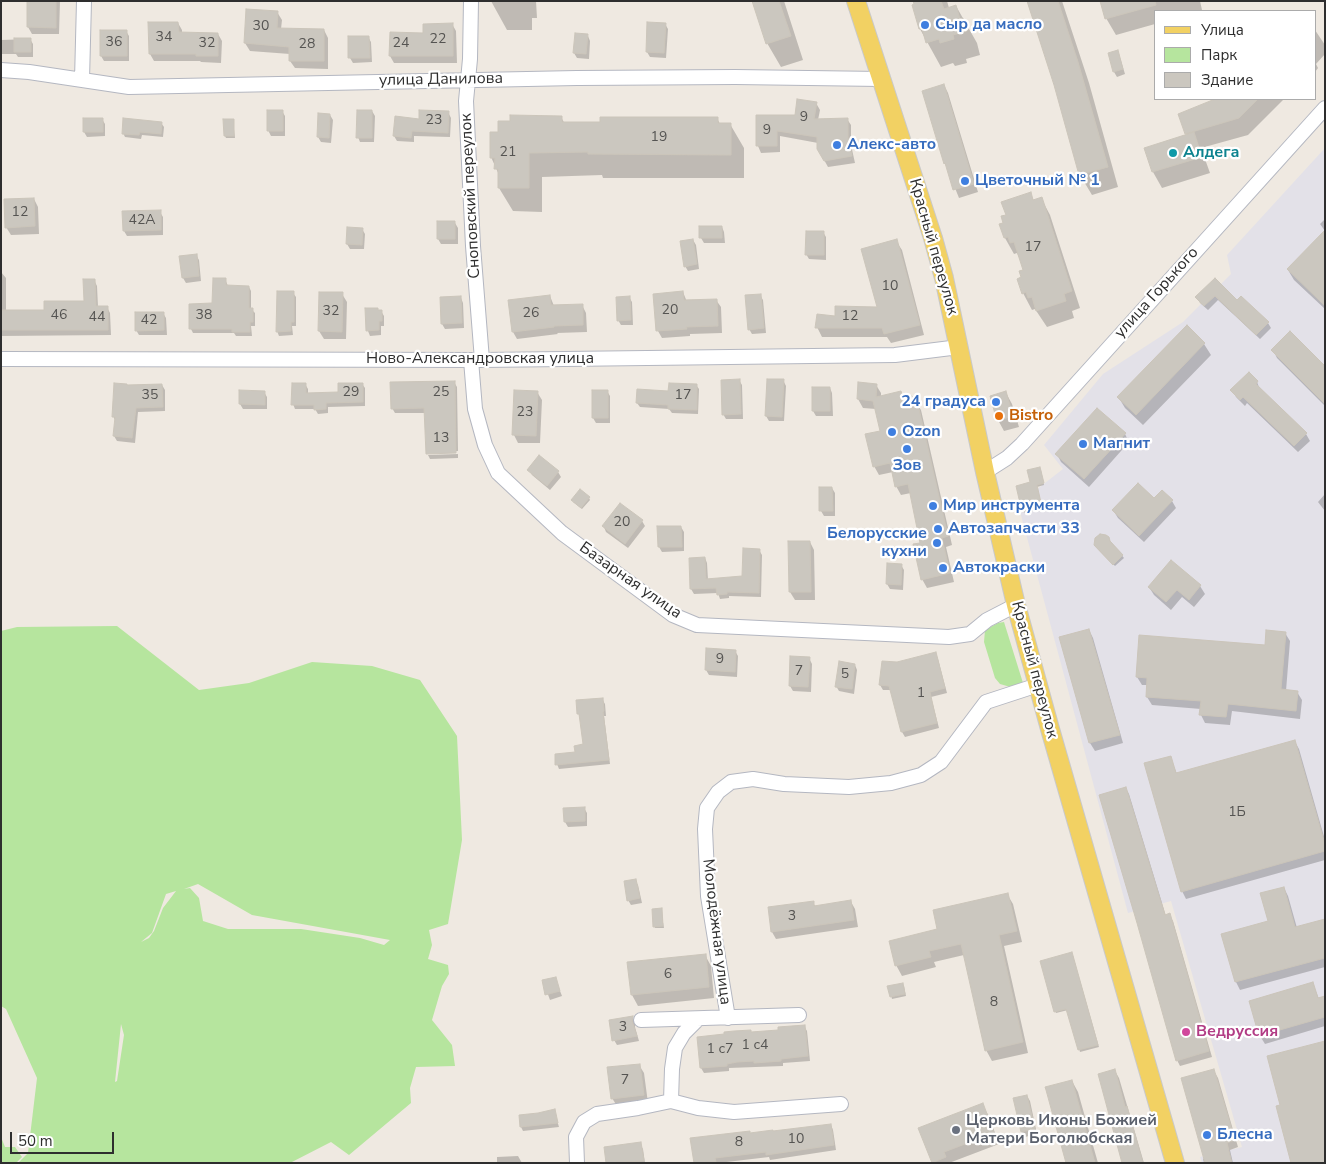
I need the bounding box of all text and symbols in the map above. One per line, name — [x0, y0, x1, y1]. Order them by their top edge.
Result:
legend — [1154, 10, 1316, 100]
place label: Сыр да масло — [935, 15, 1042, 35]
house number: 30 — [253, 19, 269, 35]
marker: Сыр да масло — [919, 19, 931, 31]
text: Улица — [1201, 20, 1244, 40]
house number: 34 — [156, 30, 172, 46]
house number: 22 — [430, 32, 446, 48]
house number: 36 — [106, 35, 122, 51]
house number: 32 — [199, 36, 215, 52]
house number: 24 — [393, 36, 409, 52]
house number: 28 — [299, 37, 315, 53]
text: Парк — [1201, 45, 1237, 65]
street label: улица Данилова — [379, 69, 503, 91]
text: Здание — [1201, 70, 1253, 90]
house number: 9 — [800, 110, 808, 126]
house number: 23 — [426, 113, 442, 129]
street label: Сноповский переулок — [457, 113, 485, 279]
house number: 9 — [763, 123, 771, 139]
house number: 19 — [651, 130, 667, 146]
place label: Алекс-авто — [847, 135, 936, 155]
marker: Алекс-авто — [831, 139, 843, 151]
place label: Алдега — [1183, 143, 1240, 163]
house number: 21 — [500, 145, 516, 161]
marker: Алдега — [1167, 147, 1179, 159]
place label: Цветочный № 1 — [975, 171, 1100, 191]
marker: Цветочный № 1 — [959, 175, 971, 187]
street label: Красный переулок — [904, 177, 962, 317]
house number: 12 — [12, 205, 28, 221]
house number: 42А — [128, 213, 156, 229]
house number: 17 — [1025, 240, 1041, 256]
street label: улица Горького — [1111, 243, 1203, 343]
house number: 10 — [882, 279, 898, 295]
house number: 20 — [662, 303, 678, 319]
house number: 32 — [323, 304, 339, 320]
house number: 26 — [523, 306, 539, 322]
house number: 46 — [51, 308, 67, 324]
house number: 38 — [196, 308, 212, 324]
house number: 12 — [842, 309, 858, 325]
house number: 44 — [89, 310, 105, 326]
house number: 42 — [141, 313, 157, 329]
street label: Ново-Александровская улица — [366, 349, 594, 369]
house number: 29 — [343, 385, 359, 401]
house number: 25 — [433, 385, 449, 401]
house number: 35 — [142, 388, 158, 404]
house number: 17 — [675, 388, 691, 404]
place label: 24 градуса — [901, 392, 986, 412]
marker: 24 градуса — [990, 396, 1002, 408]
house number: 23 — [517, 405, 533, 421]
place label: Bistro — [1009, 406, 1053, 426]
marker: Bistro — [993, 410, 1005, 422]
place label: Ozon — [902, 422, 941, 442]
marker: Ozon — [886, 426, 898, 438]
house number: 13 — [433, 431, 449, 447]
place label: Магнит — [1093, 434, 1150, 454]
marker: Магнит — [1077, 438, 1089, 450]
marker: Зов — [901, 443, 913, 455]
place label: Зов — [893, 456, 921, 476]
place label: Мир инструмента — [943, 496, 1080, 516]
marker: Мир инструмента — [927, 500, 939, 512]
house number: 20 — [614, 515, 630, 531]
place label: Автозапчасти 33 — [948, 519, 1080, 539]
marker: Автозапчасти 33 — [932, 523, 944, 535]
place label: Белорусские кухни — [827, 524, 927, 562]
marker: Белорусские кухни — [931, 537, 943, 549]
street label: Базарная улица — [575, 539, 685, 623]
place label: Автокраски — [953, 558, 1045, 578]
marker: Автокраски — [937, 562, 949, 574]
street label: Красный переулок — [1006, 599, 1062, 741]
house number: 9 — [716, 652, 724, 668]
house number: 7 — [795, 664, 803, 680]
house number: 5 — [841, 667, 849, 683]
house number: 1 — [917, 686, 925, 702]
house number: 1Б — [1228, 805, 1246, 821]
street label: Молодёжная улица — [698, 858, 734, 1006]
house number: 3 — [788, 909, 796, 925]
house number: 6 — [664, 967, 672, 983]
house number: 8 — [990, 995, 998, 1011]
house number: 3 — [619, 1020, 627, 1036]
place label: Ведруссия — [1196, 1022, 1278, 1042]
marker: Ведруссия — [1180, 1026, 1192, 1038]
house number: 1 с4 — [741, 1038, 769, 1054]
house number: 1 с7 — [706, 1042, 734, 1058]
house number: 7 — [621, 1073, 629, 1089]
place label: Церковь Иконы Божией Матери Боголюбская — [966, 1111, 1157, 1149]
scale bar — [12, 1122, 116, 1154]
marker: Церковь Иконы Божией Матери Боголюбская — [950, 1124, 962, 1136]
place label: Блесна — [1217, 1125, 1273, 1145]
marker: Блесна — [1201, 1129, 1213, 1141]
text: 50 m — [18, 1131, 53, 1151]
house number: 10 — [788, 1132, 804, 1148]
house number: 8 — [735, 1135, 743, 1151]

